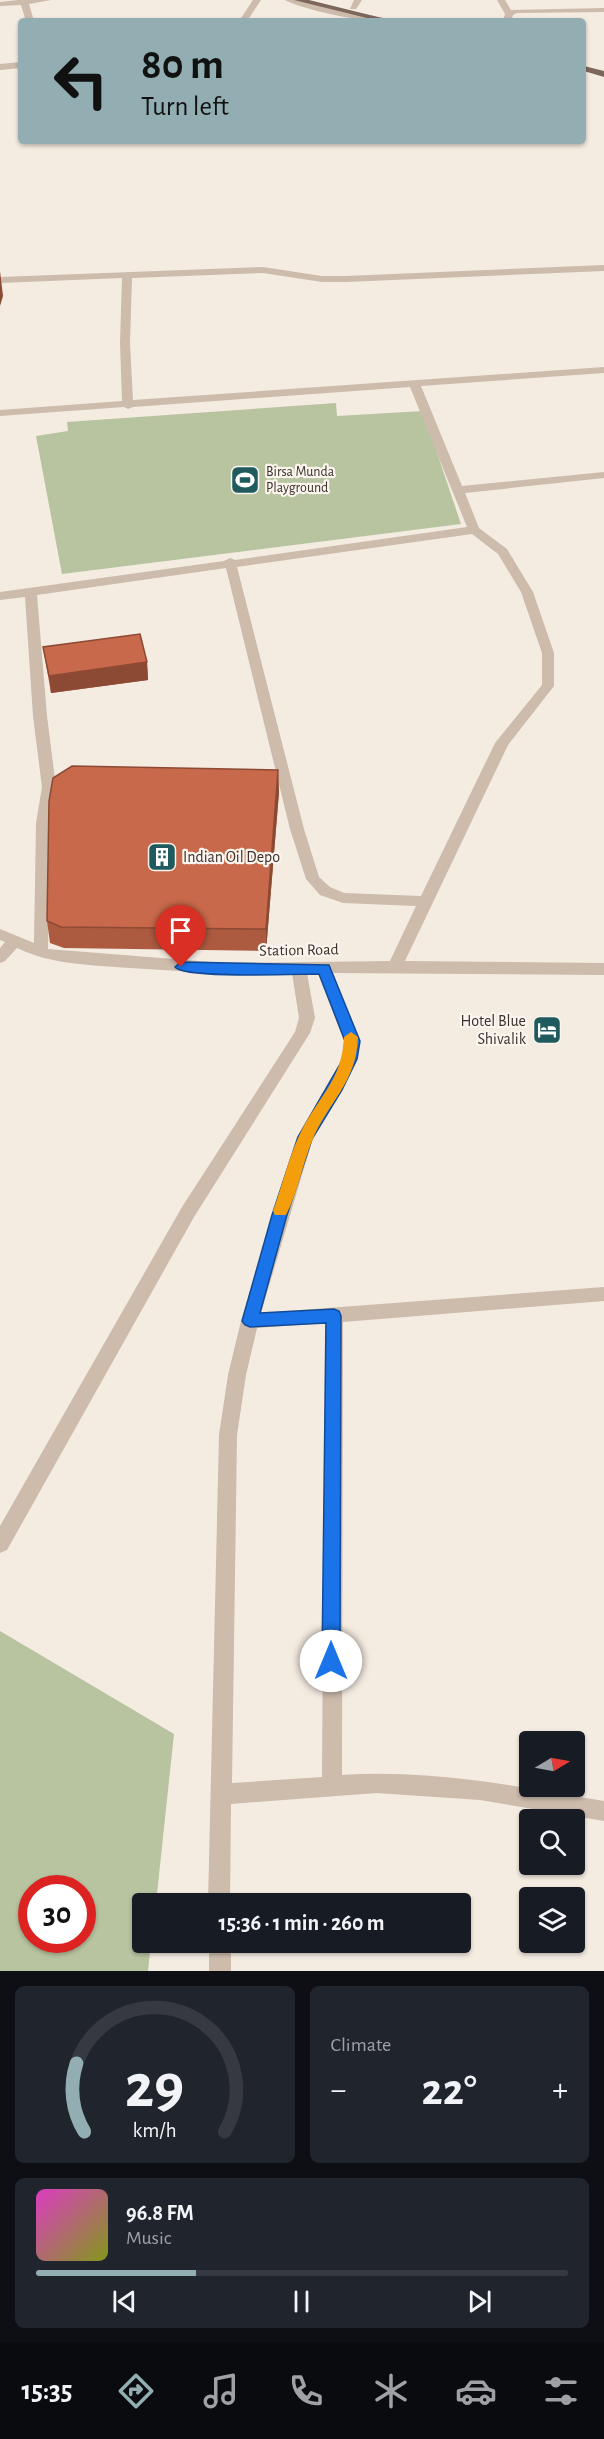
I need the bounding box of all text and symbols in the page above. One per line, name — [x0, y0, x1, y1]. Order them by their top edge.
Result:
icon: left — [42, 42, 120, 120]
text: 80 m — [141, 44, 224, 86]
text: Turn left — [141, 93, 229, 120]
sports icon: Birsa Munda Playground — [229, 464, 261, 496]
place label: Birsa Munda Playground — [266, 465, 335, 495]
building icon: Indian Oil Depo — [146, 841, 178, 873]
place label: Indian Oil Depo — [183, 849, 280, 865]
pin — [155, 905, 206, 967]
icon: arrive — [164, 914, 197, 947]
street label: Station Road — [259, 941, 339, 959]
place label: Hotel Blue Shivalik — [461, 1013, 527, 1047]
hotel icon: Hotel Blue Shivalik — [531, 1014, 563, 1046]
position arrow — [299, 1629, 363, 1693]
north arrow — [519, 1731, 585, 1797]
map controls — [519, 1731, 585, 1953]
button: search — [519, 1809, 585, 1875]
speed limit sign: 30 — [18, 1875, 96, 1953]
button: layers — [519, 1887, 585, 1953]
text: 15:36 · 1 min · 260 m — [219, 1912, 384, 1934]
text: Climate — [331, 2035, 391, 2055]
text: 29 — [125, 2056, 185, 2118]
text: 22° — [421, 2068, 477, 2113]
text: − — [331, 2074, 346, 2107]
text: + — [552, 2074, 568, 2107]
text: km/h — [133, 2120, 177, 2141]
text: 96.8 FM — [126, 2202, 194, 2224]
text: Music — [126, 2228, 172, 2248]
icon: previous — [108, 2285, 141, 2318]
icon: pause — [285, 2285, 318, 2318]
icon: next — [463, 2285, 496, 2318]
icon: directions — [115, 2370, 157, 2412]
icon: music — [200, 2370, 242, 2412]
icon: phone — [285, 2370, 327, 2412]
icon: climate — [370, 2370, 412, 2412]
icon: car — [455, 2370, 497, 2412]
icon: filters — [540, 2370, 582, 2412]
text: 15:35 — [22, 2377, 72, 2404]

